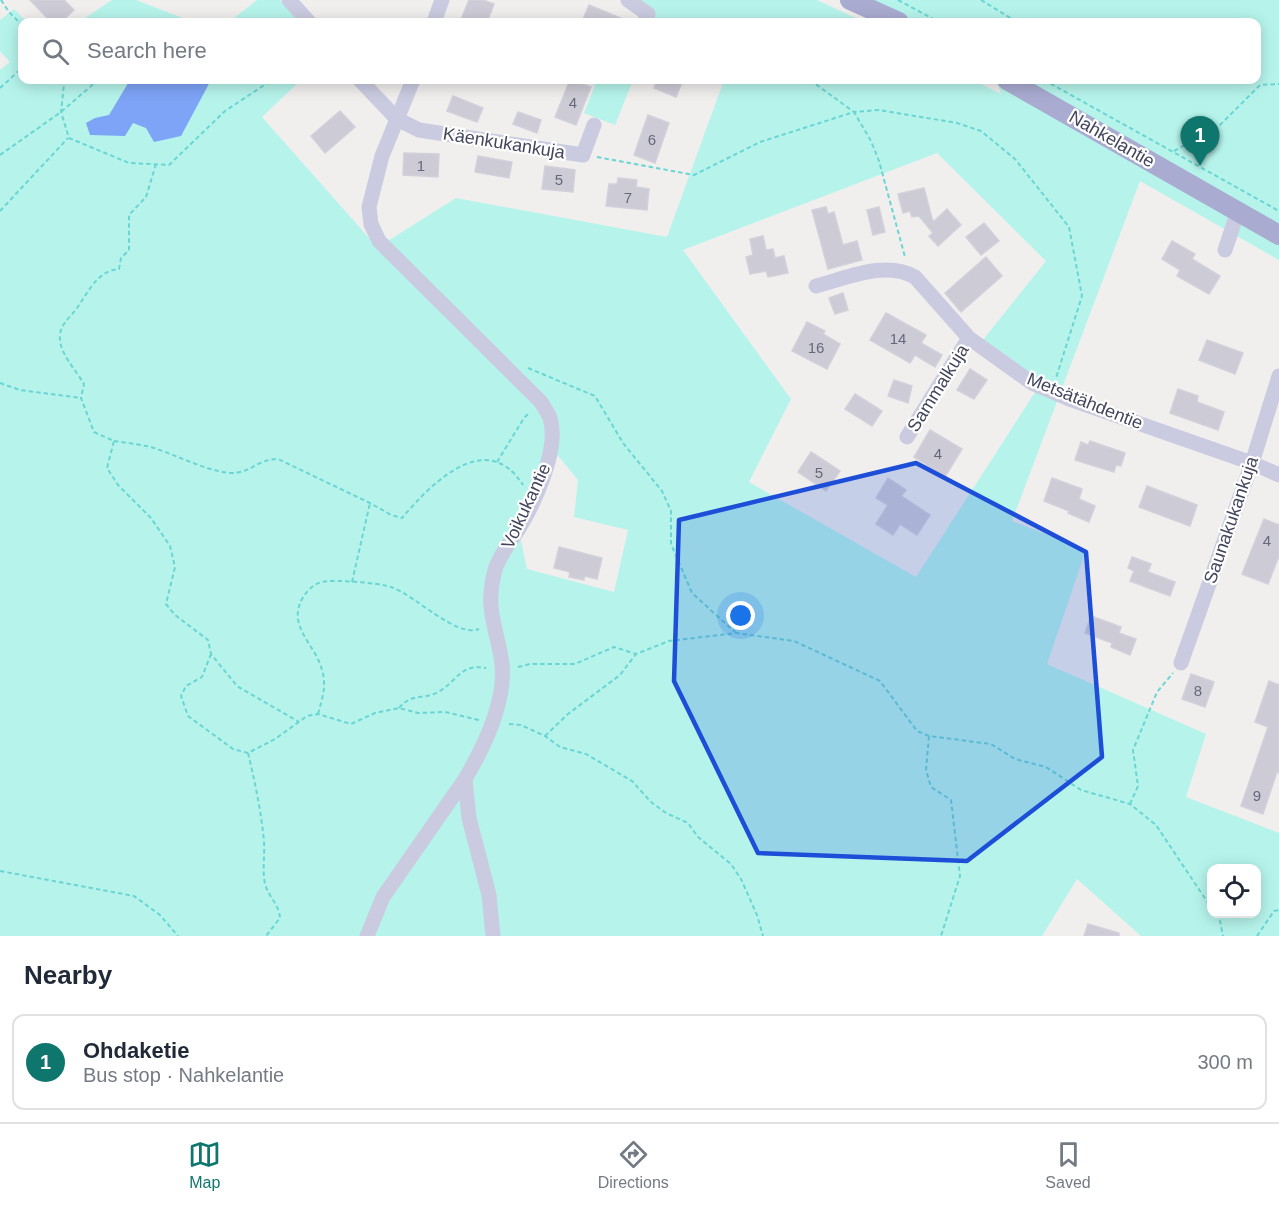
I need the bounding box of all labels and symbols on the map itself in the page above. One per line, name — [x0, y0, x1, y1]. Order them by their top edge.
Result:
house number: 4 — [569, 94, 577, 111]
street label: Nahkelantie — [1066, 107, 1158, 171]
pin: 1 — [1180, 116, 1220, 166]
street label: Käenkukankuja — [442, 123, 567, 163]
house number: 6 — [648, 131, 656, 148]
house number: 1 — [417, 157, 425, 174]
house number: 5 — [555, 171, 563, 188]
house number: 7 — [624, 189, 632, 206]
house number: 14 — [890, 330, 906, 347]
house number: 16 — [808, 339, 824, 356]
street label: Sammalkuja — [903, 340, 973, 435]
street label: Metsätähdentie — [1024, 369, 1146, 433]
house number: 4 — [934, 445, 942, 462]
street label: Saunakukankuja — [1200, 453, 1262, 586]
street label: Voikukantie — [497, 460, 555, 552]
house number: 5 — [815, 464, 823, 481]
house number: 4 — [1263, 532, 1271, 549]
your location — [726, 601, 755, 630]
house number: 8 — [1194, 682, 1202, 699]
house number: 9 — [1253, 787, 1261, 804]

